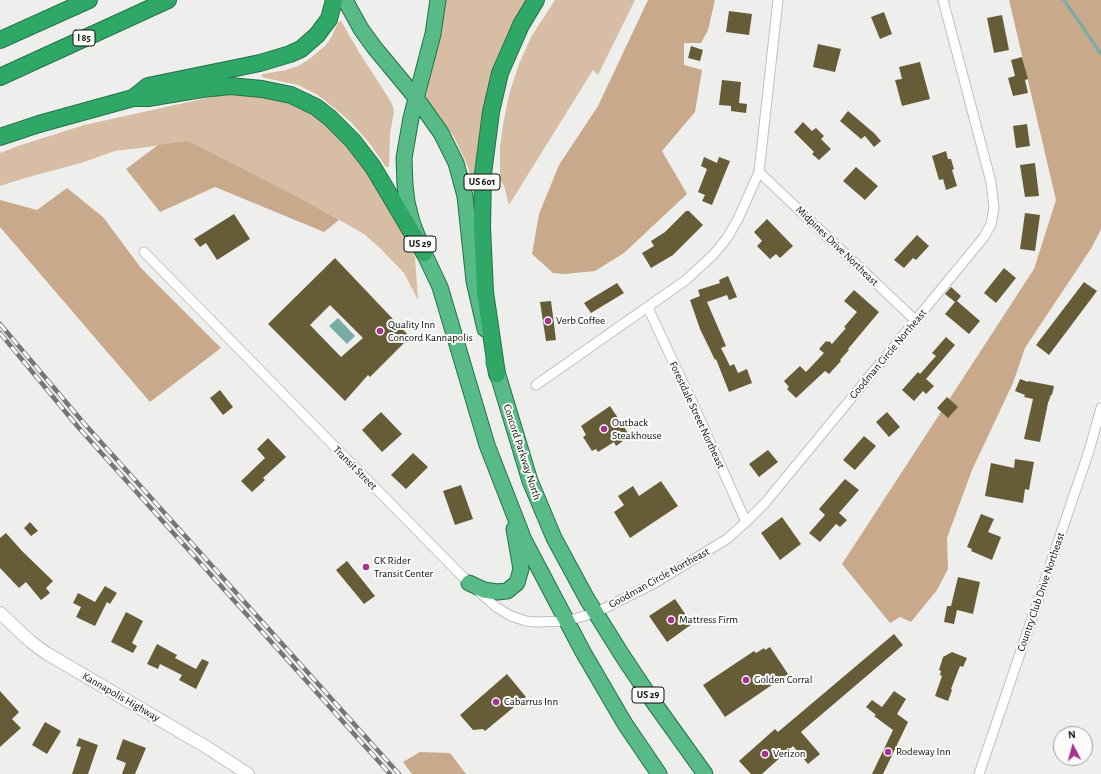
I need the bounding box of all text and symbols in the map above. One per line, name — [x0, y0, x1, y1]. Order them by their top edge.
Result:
road number: I 85 — [73, 30, 95, 46]
road number: US 601 — [464, 174, 500, 190]
street label: Midpines Drive Northeast — [793, 203, 881, 289]
road number: US 29 — [404, 236, 436, 252]
street label: Goodman Circle Northeast — [847, 306, 929, 402]
place label: Verb Coffee — [556, 314, 605, 328]
marker: Verb Coffee — [543, 316, 553, 326]
place label: Quality Inn Concord Kannapolis — [388, 318, 473, 344]
marker: Quality Inn Concord Kannapolis — [375, 326, 385, 336]
street label: Forestdale Street Northeast — [666, 359, 728, 471]
street label: Concord Parkway North — [500, 402, 544, 502]
place label: Outback Steakhouse — [612, 416, 662, 442]
marker: Outback Steakhouse — [599, 424, 609, 434]
street label: Transit Street — [330, 443, 380, 493]
street label: Country Club Drive Northeast — [1014, 531, 1068, 653]
street label: Goodman Circle Northeast — [606, 545, 712, 611]
place label: CK Rider Transit Center — [374, 554, 433, 580]
marker: CK Rider Transit Center — [361, 562, 371, 572]
place label: Mattress Firm — [679, 613, 738, 627]
marker: Mattress Firm — [666, 615, 676, 625]
street label: Kannapolis Highway — [80, 669, 162, 725]
place label: Golden Corral — [754, 673, 812, 687]
marker: Golden Corral — [741, 675, 751, 685]
road number: US 29 — [632, 687, 664, 703]
place label: Cabarrus Inn — [504, 695, 558, 709]
marker: Cabarrus Inn — [491, 697, 501, 707]
north arrow — [1053, 726, 1093, 766]
text: N — [1067, 729, 1076, 740]
place label: Rodeway Inn — [896, 745, 951, 759]
place label: Verizon — [773, 747, 805, 761]
marker: Rodeway Inn — [883, 747, 893, 757]
marker: Verizon — [760, 749, 770, 759]

